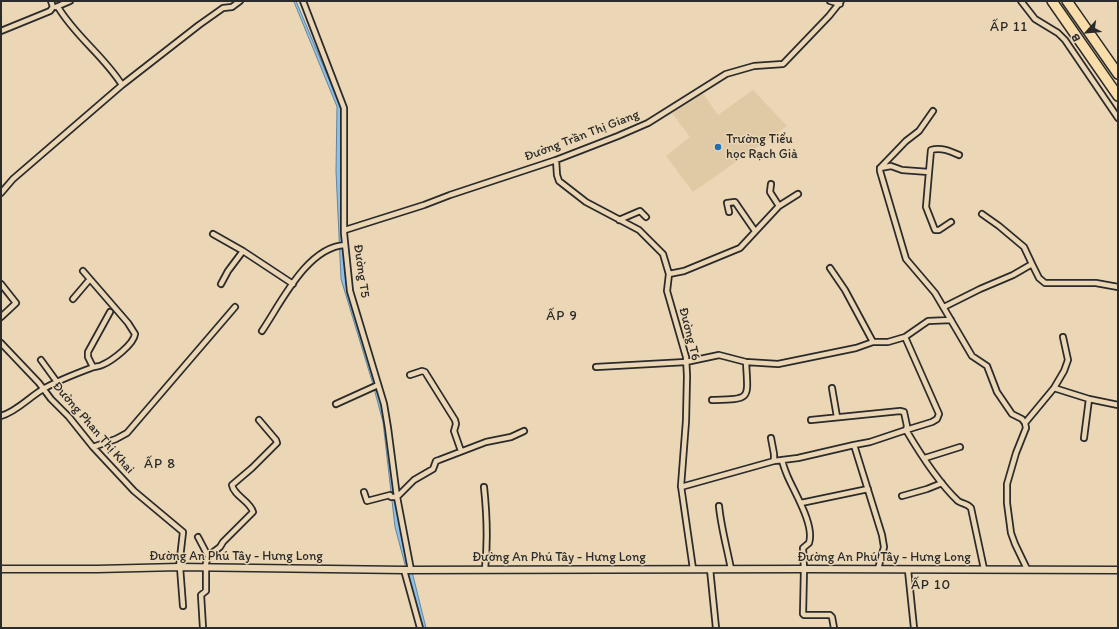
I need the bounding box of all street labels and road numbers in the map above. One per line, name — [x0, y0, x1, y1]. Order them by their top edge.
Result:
street label: Đường Trần Thị Giang — [522, 107, 642, 165]
street label: Đường T5 — [350, 243, 372, 299]
street label: Đường T6 — [675, 306, 703, 362]
street label: Đường Phan Thị Khai — [49, 379, 137, 477]
street label: Đường An Phú Tây - Hưng Long — [149, 549, 323, 565]
street label: Đường An Phú Tây - Hưng Long — [472, 550, 646, 566]
street label: Đường An Phú Tây - Hưng Long — [797, 550, 971, 566]

